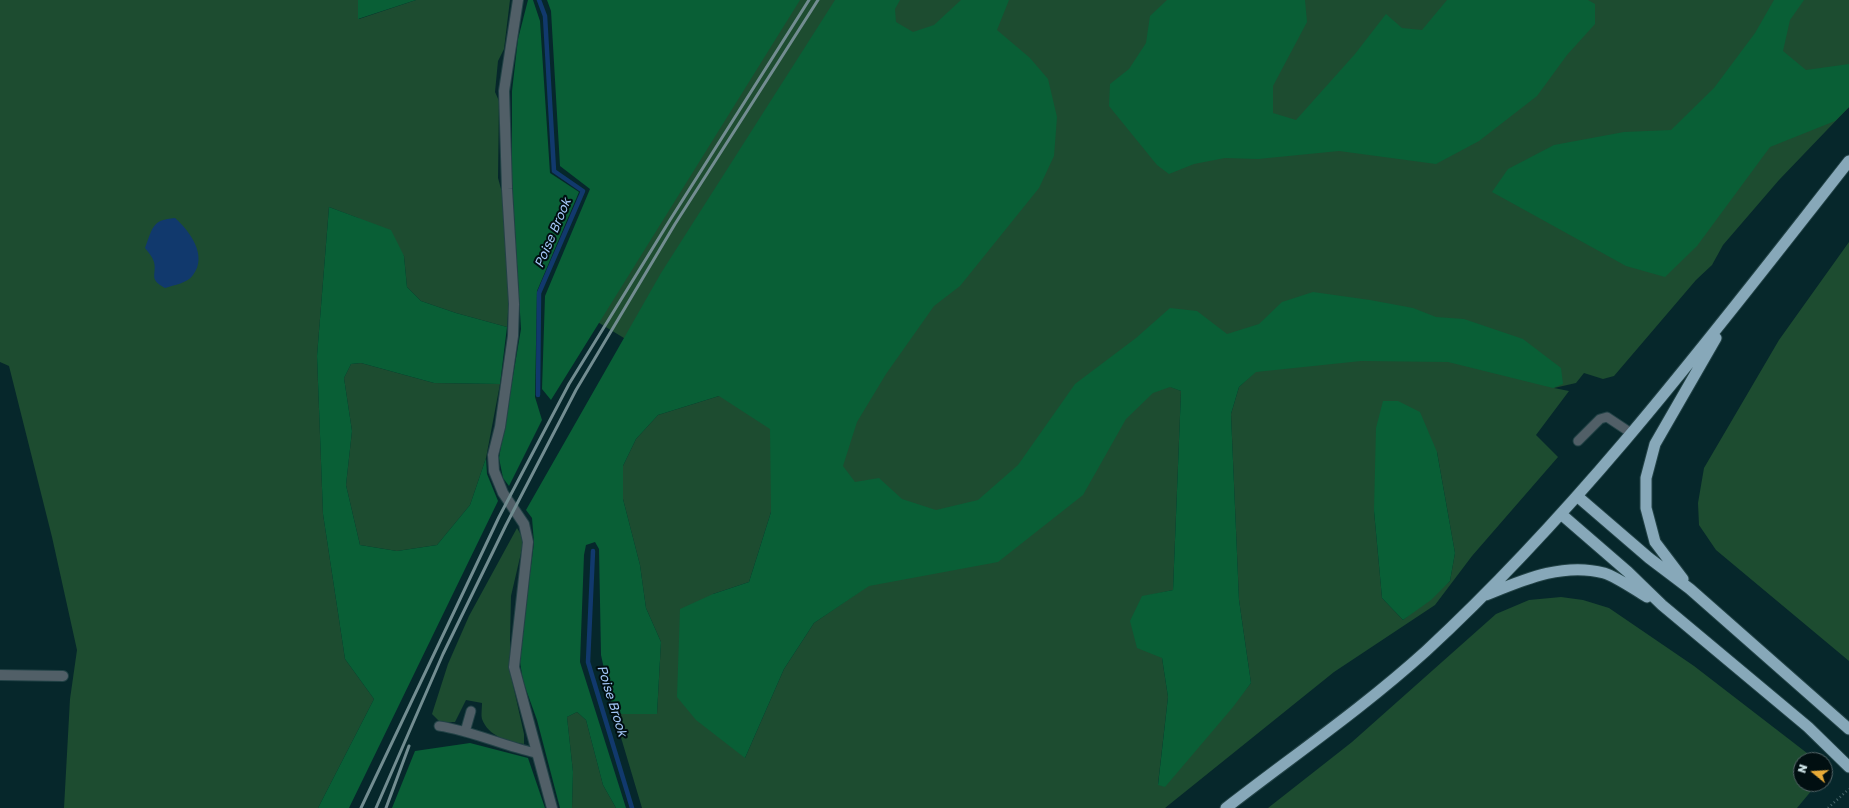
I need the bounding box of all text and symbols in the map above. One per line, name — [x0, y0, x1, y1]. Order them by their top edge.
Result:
water label: Poise Brook — [531, 196, 575, 270]
water label: Poise Brook — [594, 663, 630, 739]
north arrow — [1793, 752, 1833, 792]
text: N — [1795, 762, 1810, 774]

